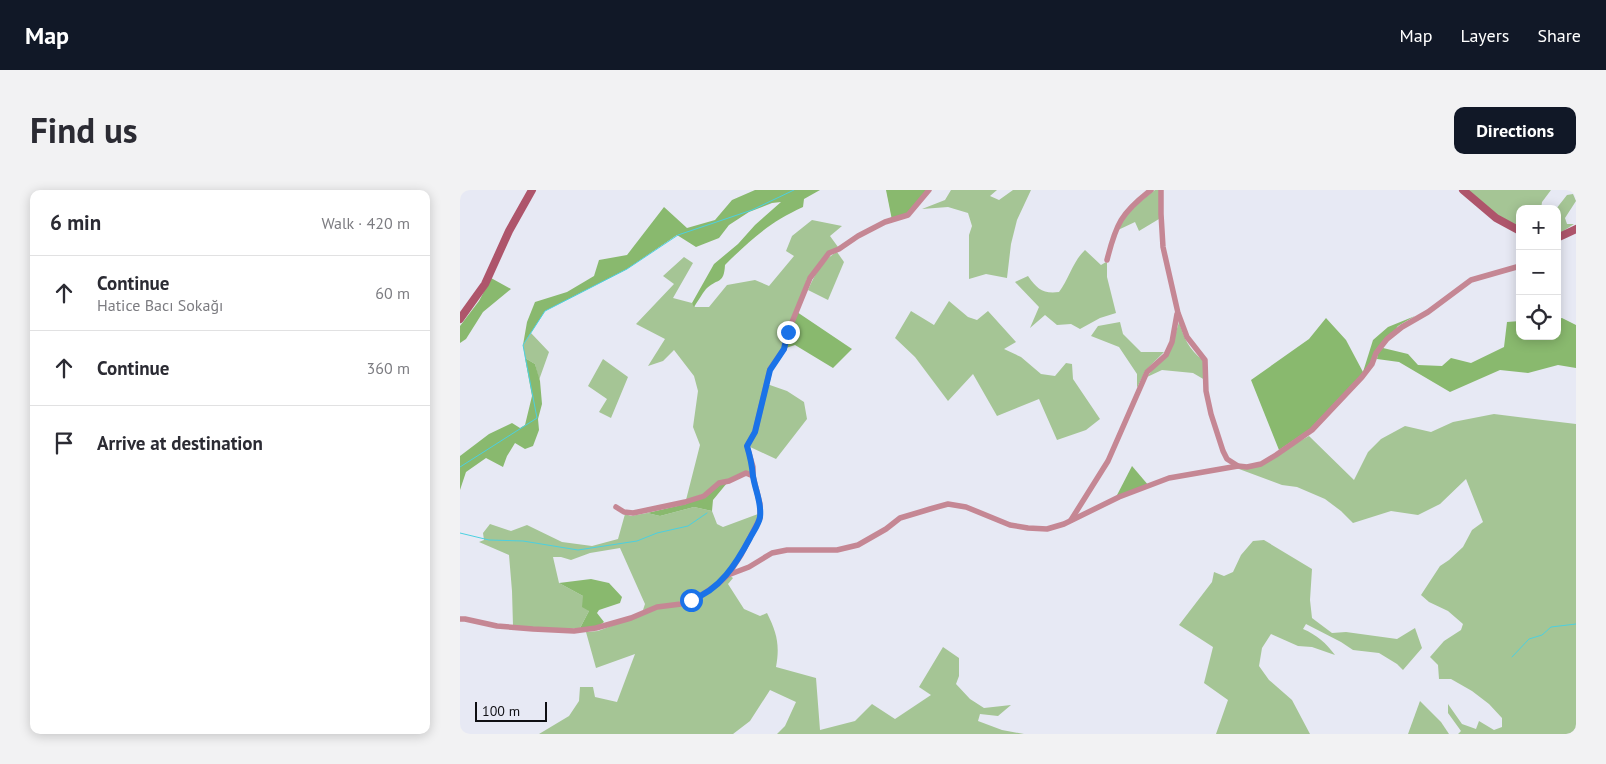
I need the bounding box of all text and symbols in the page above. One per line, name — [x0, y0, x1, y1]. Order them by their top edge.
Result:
text: Map — [25, 20, 69, 51]
text: Map — [1400, 24, 1432, 47]
text: Layers — [1460, 24, 1509, 47]
text: Share — [1537, 24, 1581, 47]
text: Find us — [30, 107, 138, 153]
button: Directions — [1454, 107, 1576, 154]
map controls — [1516, 205, 1561, 340]
button: + — [1516, 205, 1561, 250]
text: 6 min — [50, 209, 101, 236]
text: Walk · 420 m — [321, 213, 410, 233]
button: − — [1516, 250, 1561, 295]
text: Continue — [97, 271, 169, 295]
icon: ahead — [50, 279, 78, 307]
text: 60 m — [375, 283, 410, 303]
text: Hatice Bacı Sokağı — [97, 295, 223, 315]
button: locate — [1516, 295, 1561, 340]
route end — [777, 321, 800, 344]
icon: ahead — [50, 354, 78, 382]
text: Continue — [97, 356, 169, 380]
text: 360 m — [367, 358, 410, 378]
icon: arrive — [50, 429, 78, 457]
text: Arrive at destination — [97, 431, 263, 455]
route start — [680, 589, 703, 612]
scale bar — [475, 699, 548, 722]
text: 100 m — [482, 702, 520, 720]

